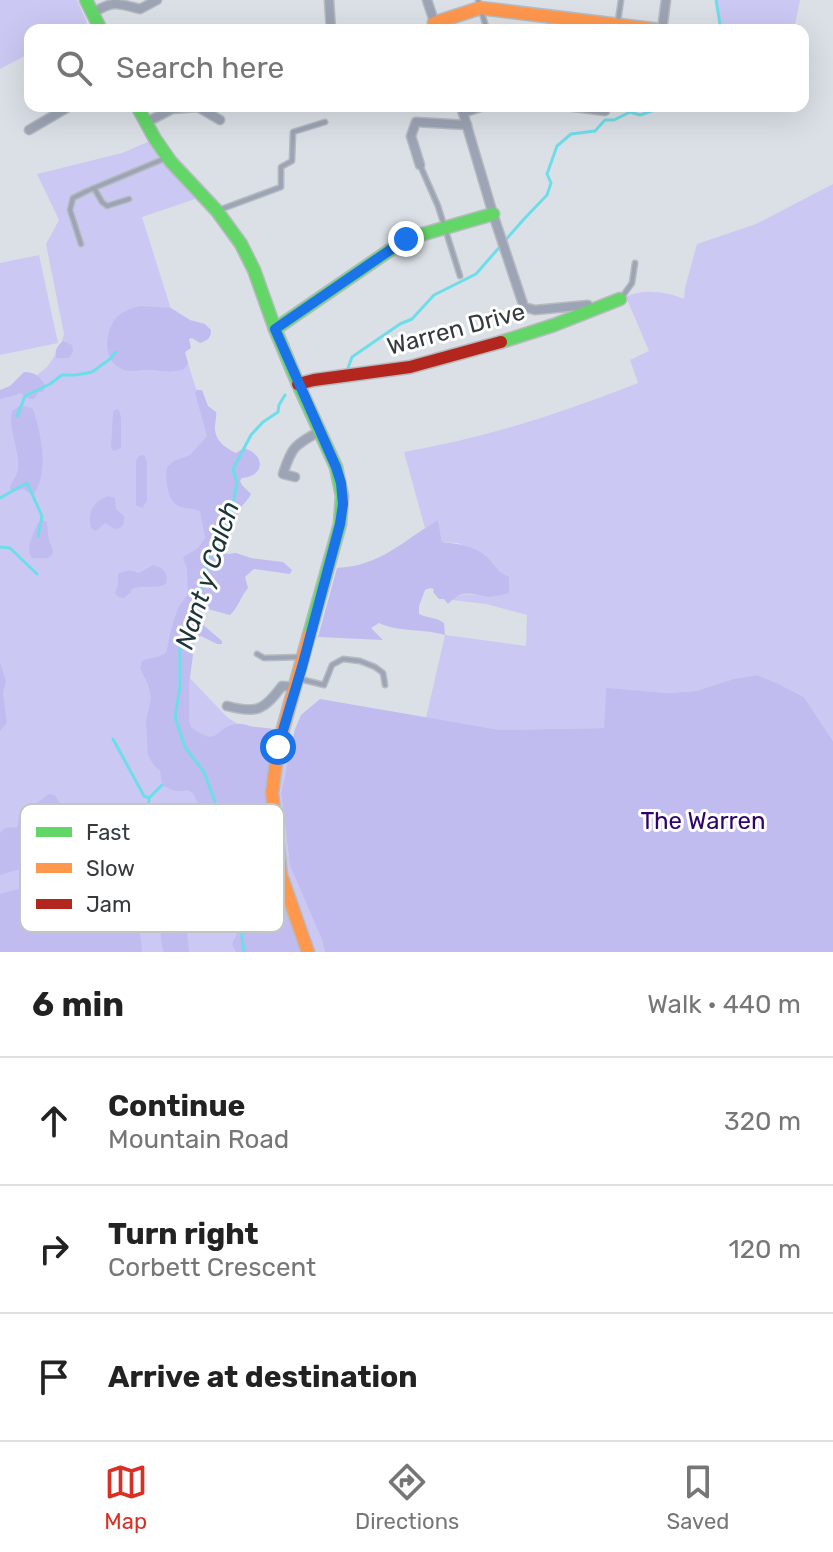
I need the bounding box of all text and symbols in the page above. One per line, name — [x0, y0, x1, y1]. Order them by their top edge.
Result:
search box — [24, 24, 809, 112]
icon: search — [52, 46, 96, 90]
text: Search here — [116, 50, 284, 86]
route end — [388, 221, 424, 257]
street label: Warren Drive — [384, 297, 528, 361]
water label: Nant y Calch — [169, 497, 246, 653]
route start — [260, 729, 296, 765]
legend — [20, 804, 284, 932]
park label: The Warren — [641, 807, 765, 835]
text: Fast — [86, 819, 131, 846]
text: Slow — [86, 855, 135, 882]
text: Jam — [86, 891, 132, 918]
text: 6 min — [32, 984, 124, 1025]
text: Walk · 440 m — [647, 989, 801, 1020]
text: Continue — [108, 1088, 245, 1124]
icon: ahead — [32, 1099, 76, 1143]
text: 320 m — [724, 1106, 801, 1137]
text: Mountain Road — [108, 1124, 289, 1155]
text: Turn right — [108, 1216, 259, 1252]
icon: right — [32, 1227, 76, 1271]
text: 120 m — [729, 1234, 801, 1265]
text: Corbett Crescent — [108, 1252, 316, 1283]
icon: arrive — [32, 1355, 76, 1399]
text: Arrive at destination — [108, 1359, 418, 1395]
tab: Map — [104, 1460, 148, 1535]
tab: Directions — [355, 1460, 459, 1535]
tab: Saved — [667, 1460, 729, 1535]

